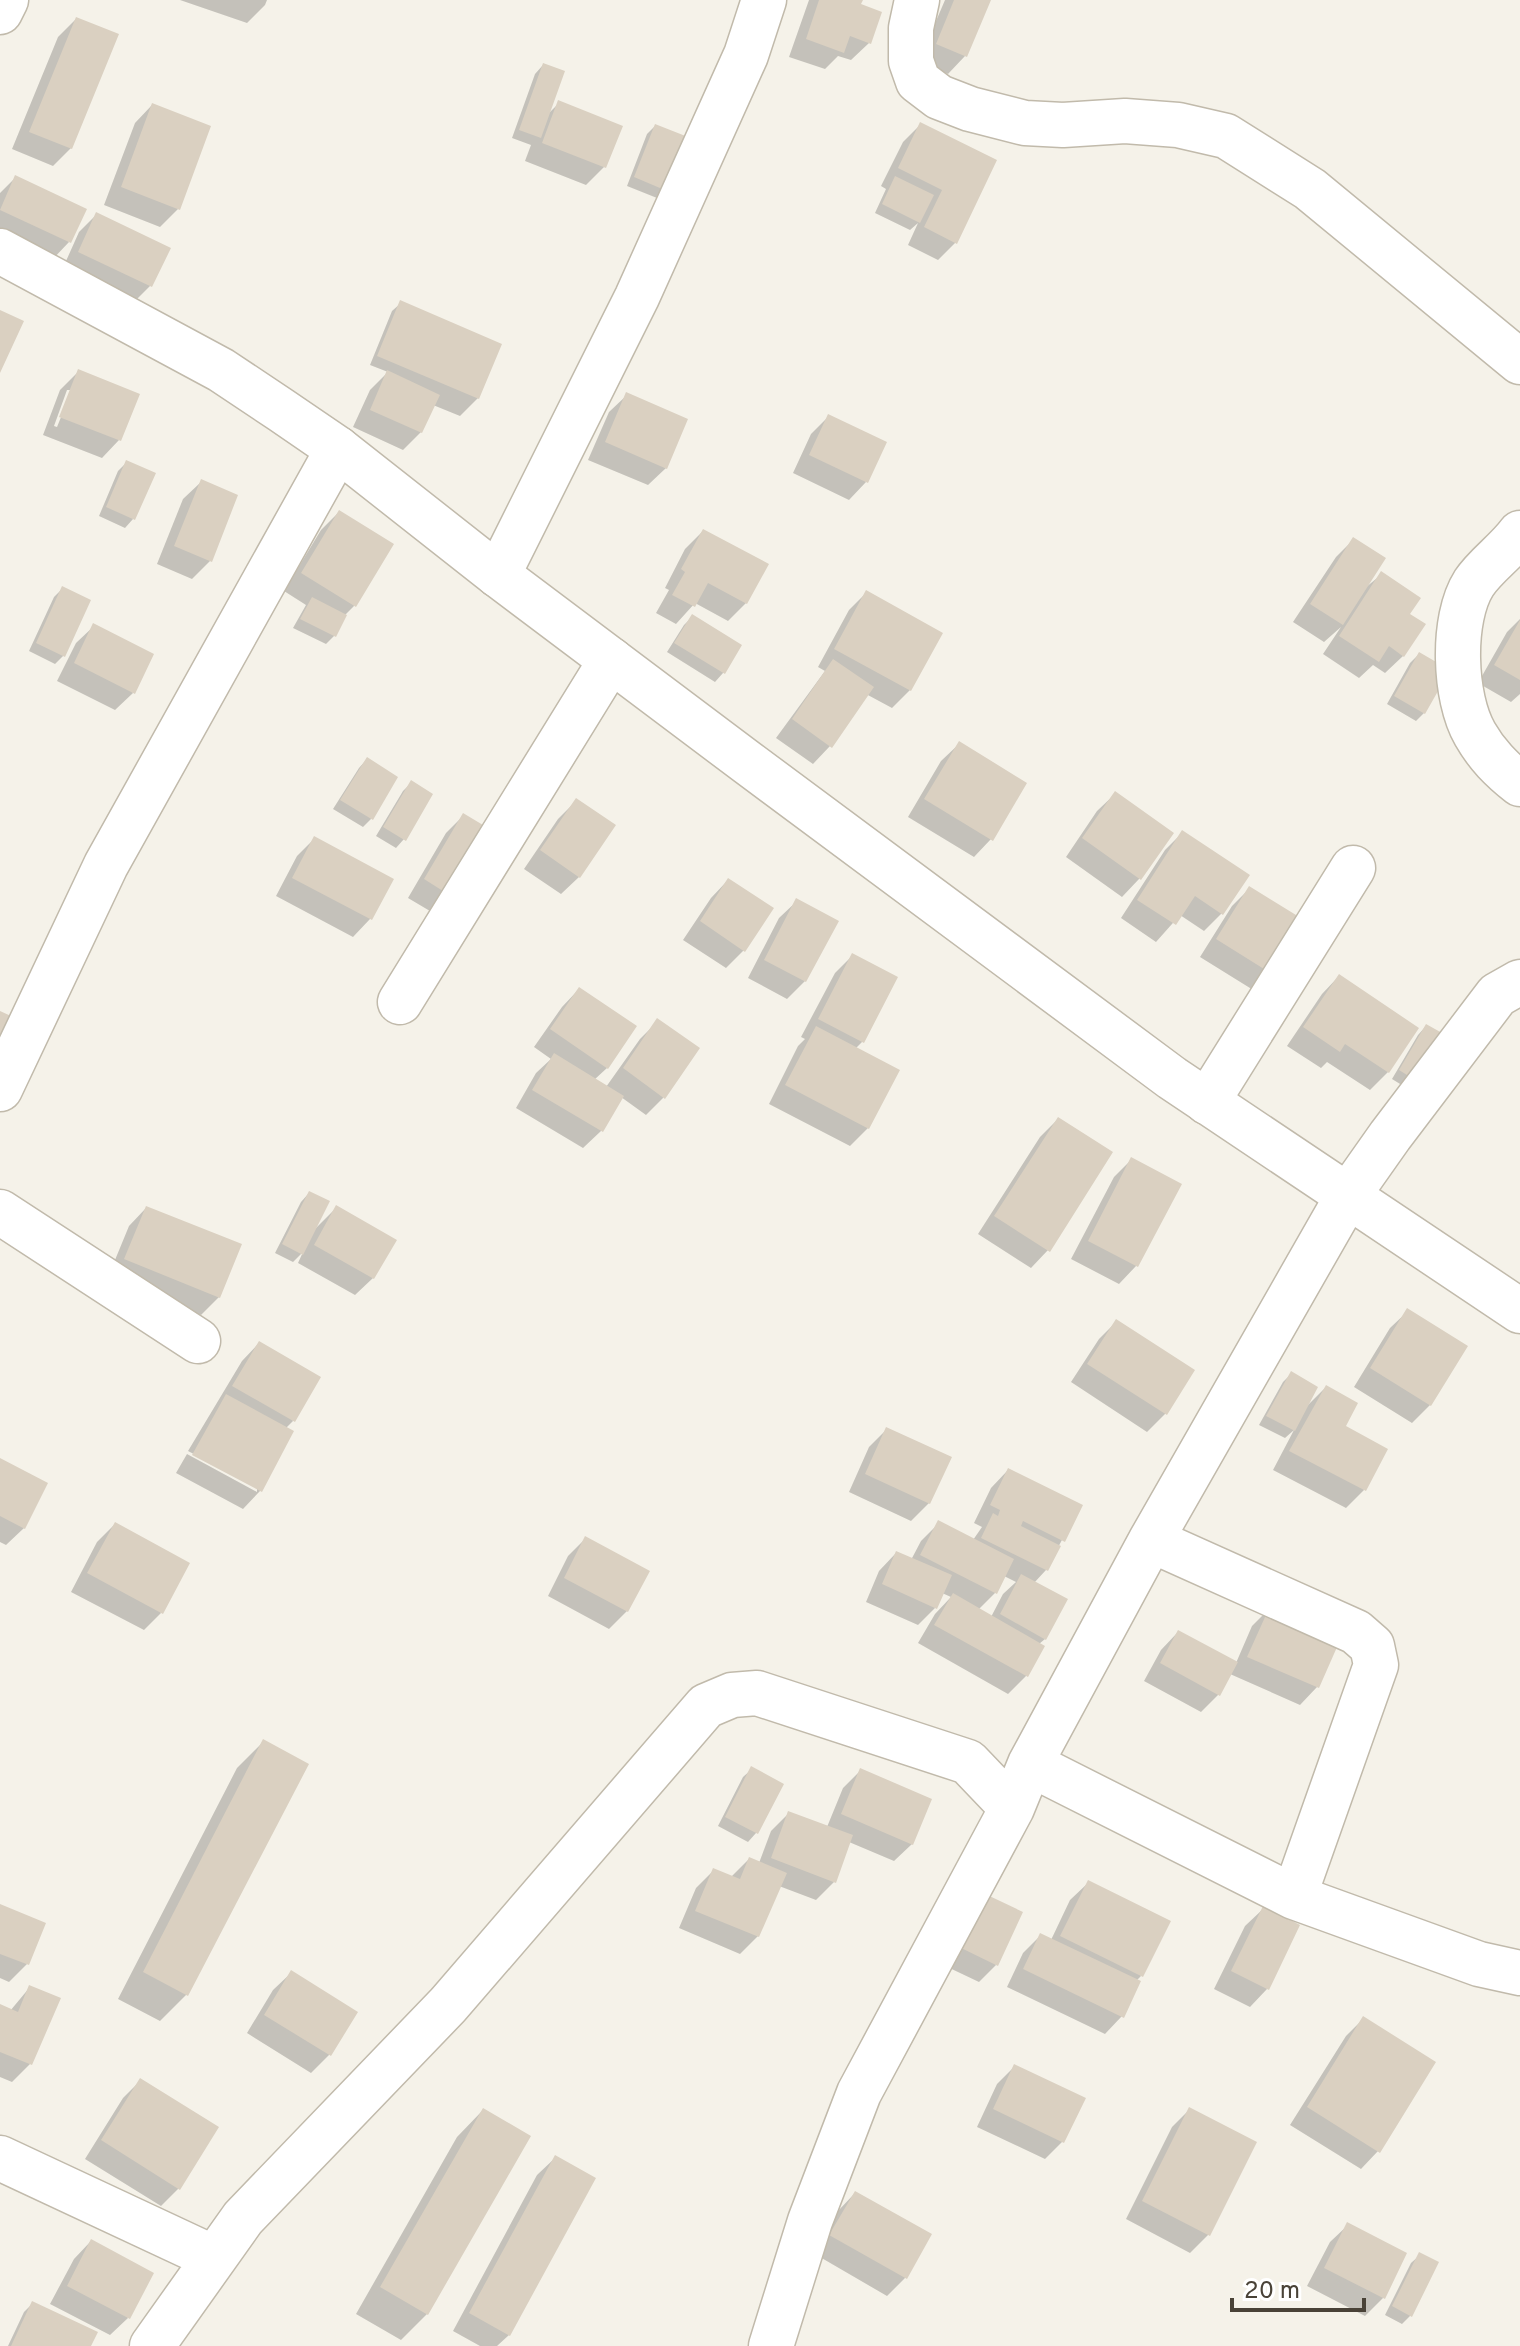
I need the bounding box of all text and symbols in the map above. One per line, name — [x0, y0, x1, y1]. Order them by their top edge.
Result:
scale bar — [1232, 2262, 1364, 2312]
text: 20 m — [1244, 2277, 1300, 2307]

